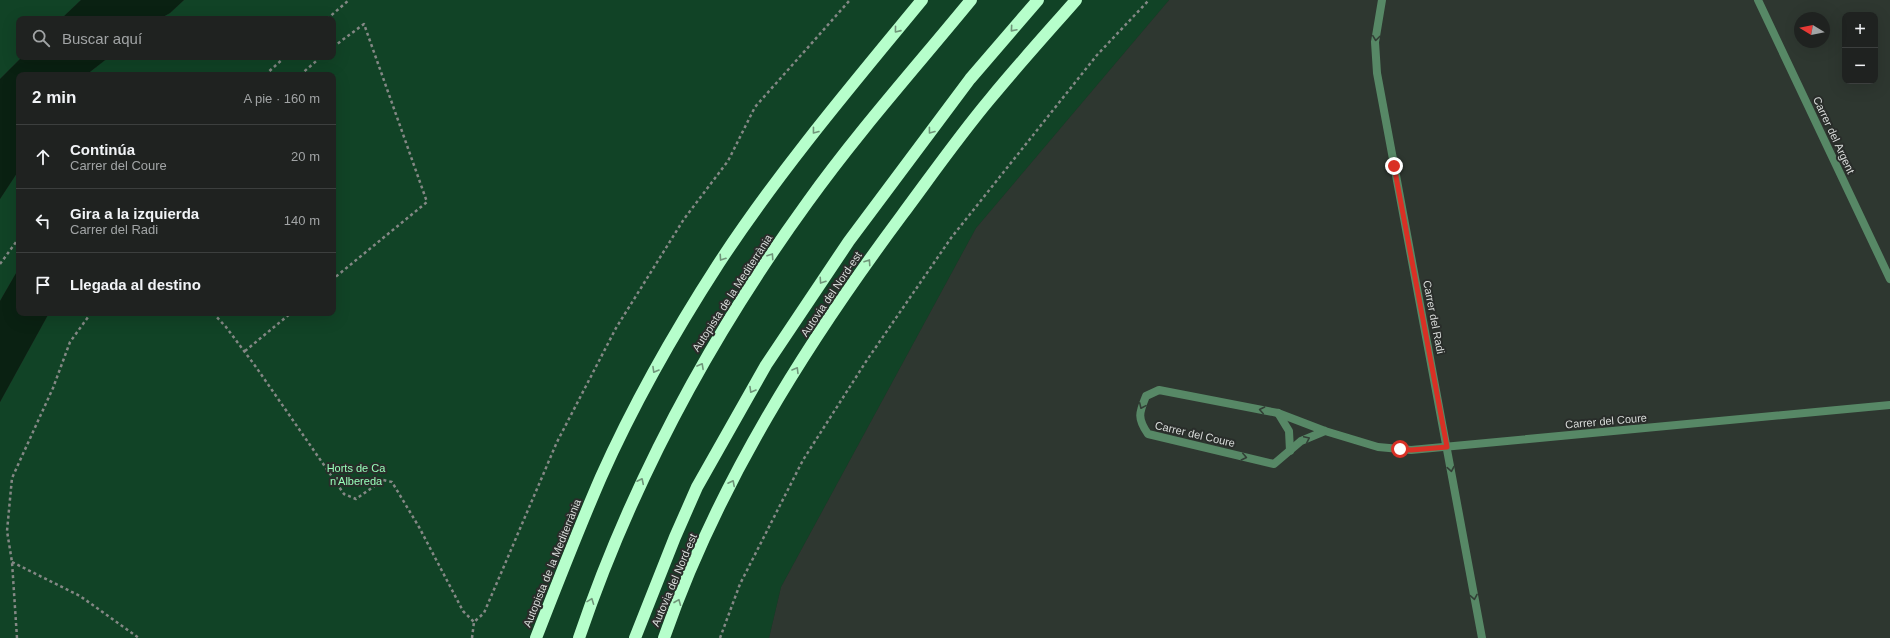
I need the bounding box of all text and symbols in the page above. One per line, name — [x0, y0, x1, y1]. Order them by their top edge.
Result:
north arrow — [1794, 12, 1830, 48]
map controls — [1842, 12, 1878, 84]
button: + — [1842, 12, 1878, 48]
search box — [16, 16, 336, 60]
one-way arrow — [1011, 25, 1018, 32]
one-way arrow — [895, 26, 902, 33]
icon: search — [30, 27, 52, 49]
text: Buscar aquí — [62, 30, 142, 47]
one-way arrow — [1372, 35, 1381, 42]
button: − — [1842, 48, 1878, 84]
text: 2 min — [32, 88, 76, 107]
text: A pie · 160 m — [243, 91, 320, 106]
street label: Carrer del Argent — [1811, 95, 1857, 175]
one-way arrow — [813, 126, 820, 133]
one-way arrow — [929, 126, 936, 133]
text: Continúa — [70, 141, 135, 158]
icon: ahead — [32, 146, 54, 168]
text: 20 m — [291, 149, 320, 164]
route end — [1385, 157, 1403, 175]
text: Carrer del Coure — [70, 158, 167, 173]
text: Gira a la izquierda — [70, 205, 199, 222]
icon: left — [32, 210, 54, 232]
text: 140 m — [284, 213, 320, 228]
text: Carrer del Radi — [70, 222, 158, 237]
street label: Autopista de la Mediterrània — [690, 232, 775, 354]
street label: Autovia del Nord-est — [798, 249, 864, 339]
one-way arrow — [766, 253, 774, 260]
one-way arrow — [720, 254, 727, 261]
one-way arrow — [863, 259, 870, 266]
icon: arrive — [32, 274, 54, 296]
text: Llegada al destino — [70, 276, 201, 293]
one-way arrow — [819, 277, 827, 284]
street label: Carrer del Radi — [1421, 279, 1447, 355]
one-way arrow — [697, 363, 704, 370]
one-way arrow — [653, 366, 660, 373]
one-way arrow — [792, 367, 799, 374]
one-way arrow — [749, 386, 756, 393]
one-way arrow — [1139, 401, 1147, 409]
one-way arrow — [1259, 407, 1265, 415]
street label: Carrer del Coure — [1565, 411, 1647, 431]
street label: Carrer del Coure — [1154, 419, 1236, 449]
one-way arrow — [1302, 436, 1310, 444]
route start — [1391, 440, 1409, 458]
one-way arrow — [1241, 452, 1247, 460]
park label: Horts de Ca n'Albereda — [327, 462, 386, 487]
one-way arrow — [1446, 466, 1455, 473]
one-way arrow — [636, 478, 644, 485]
one-way arrow — [727, 480, 735, 487]
street label: Autopista de la Mediterrània — [521, 496, 584, 629]
street label: Autovia del Nord-est — [649, 532, 699, 628]
one-way arrow — [1470, 594, 1478, 600]
one-way arrow — [587, 598, 595, 605]
one-way arrow — [674, 598, 682, 605]

